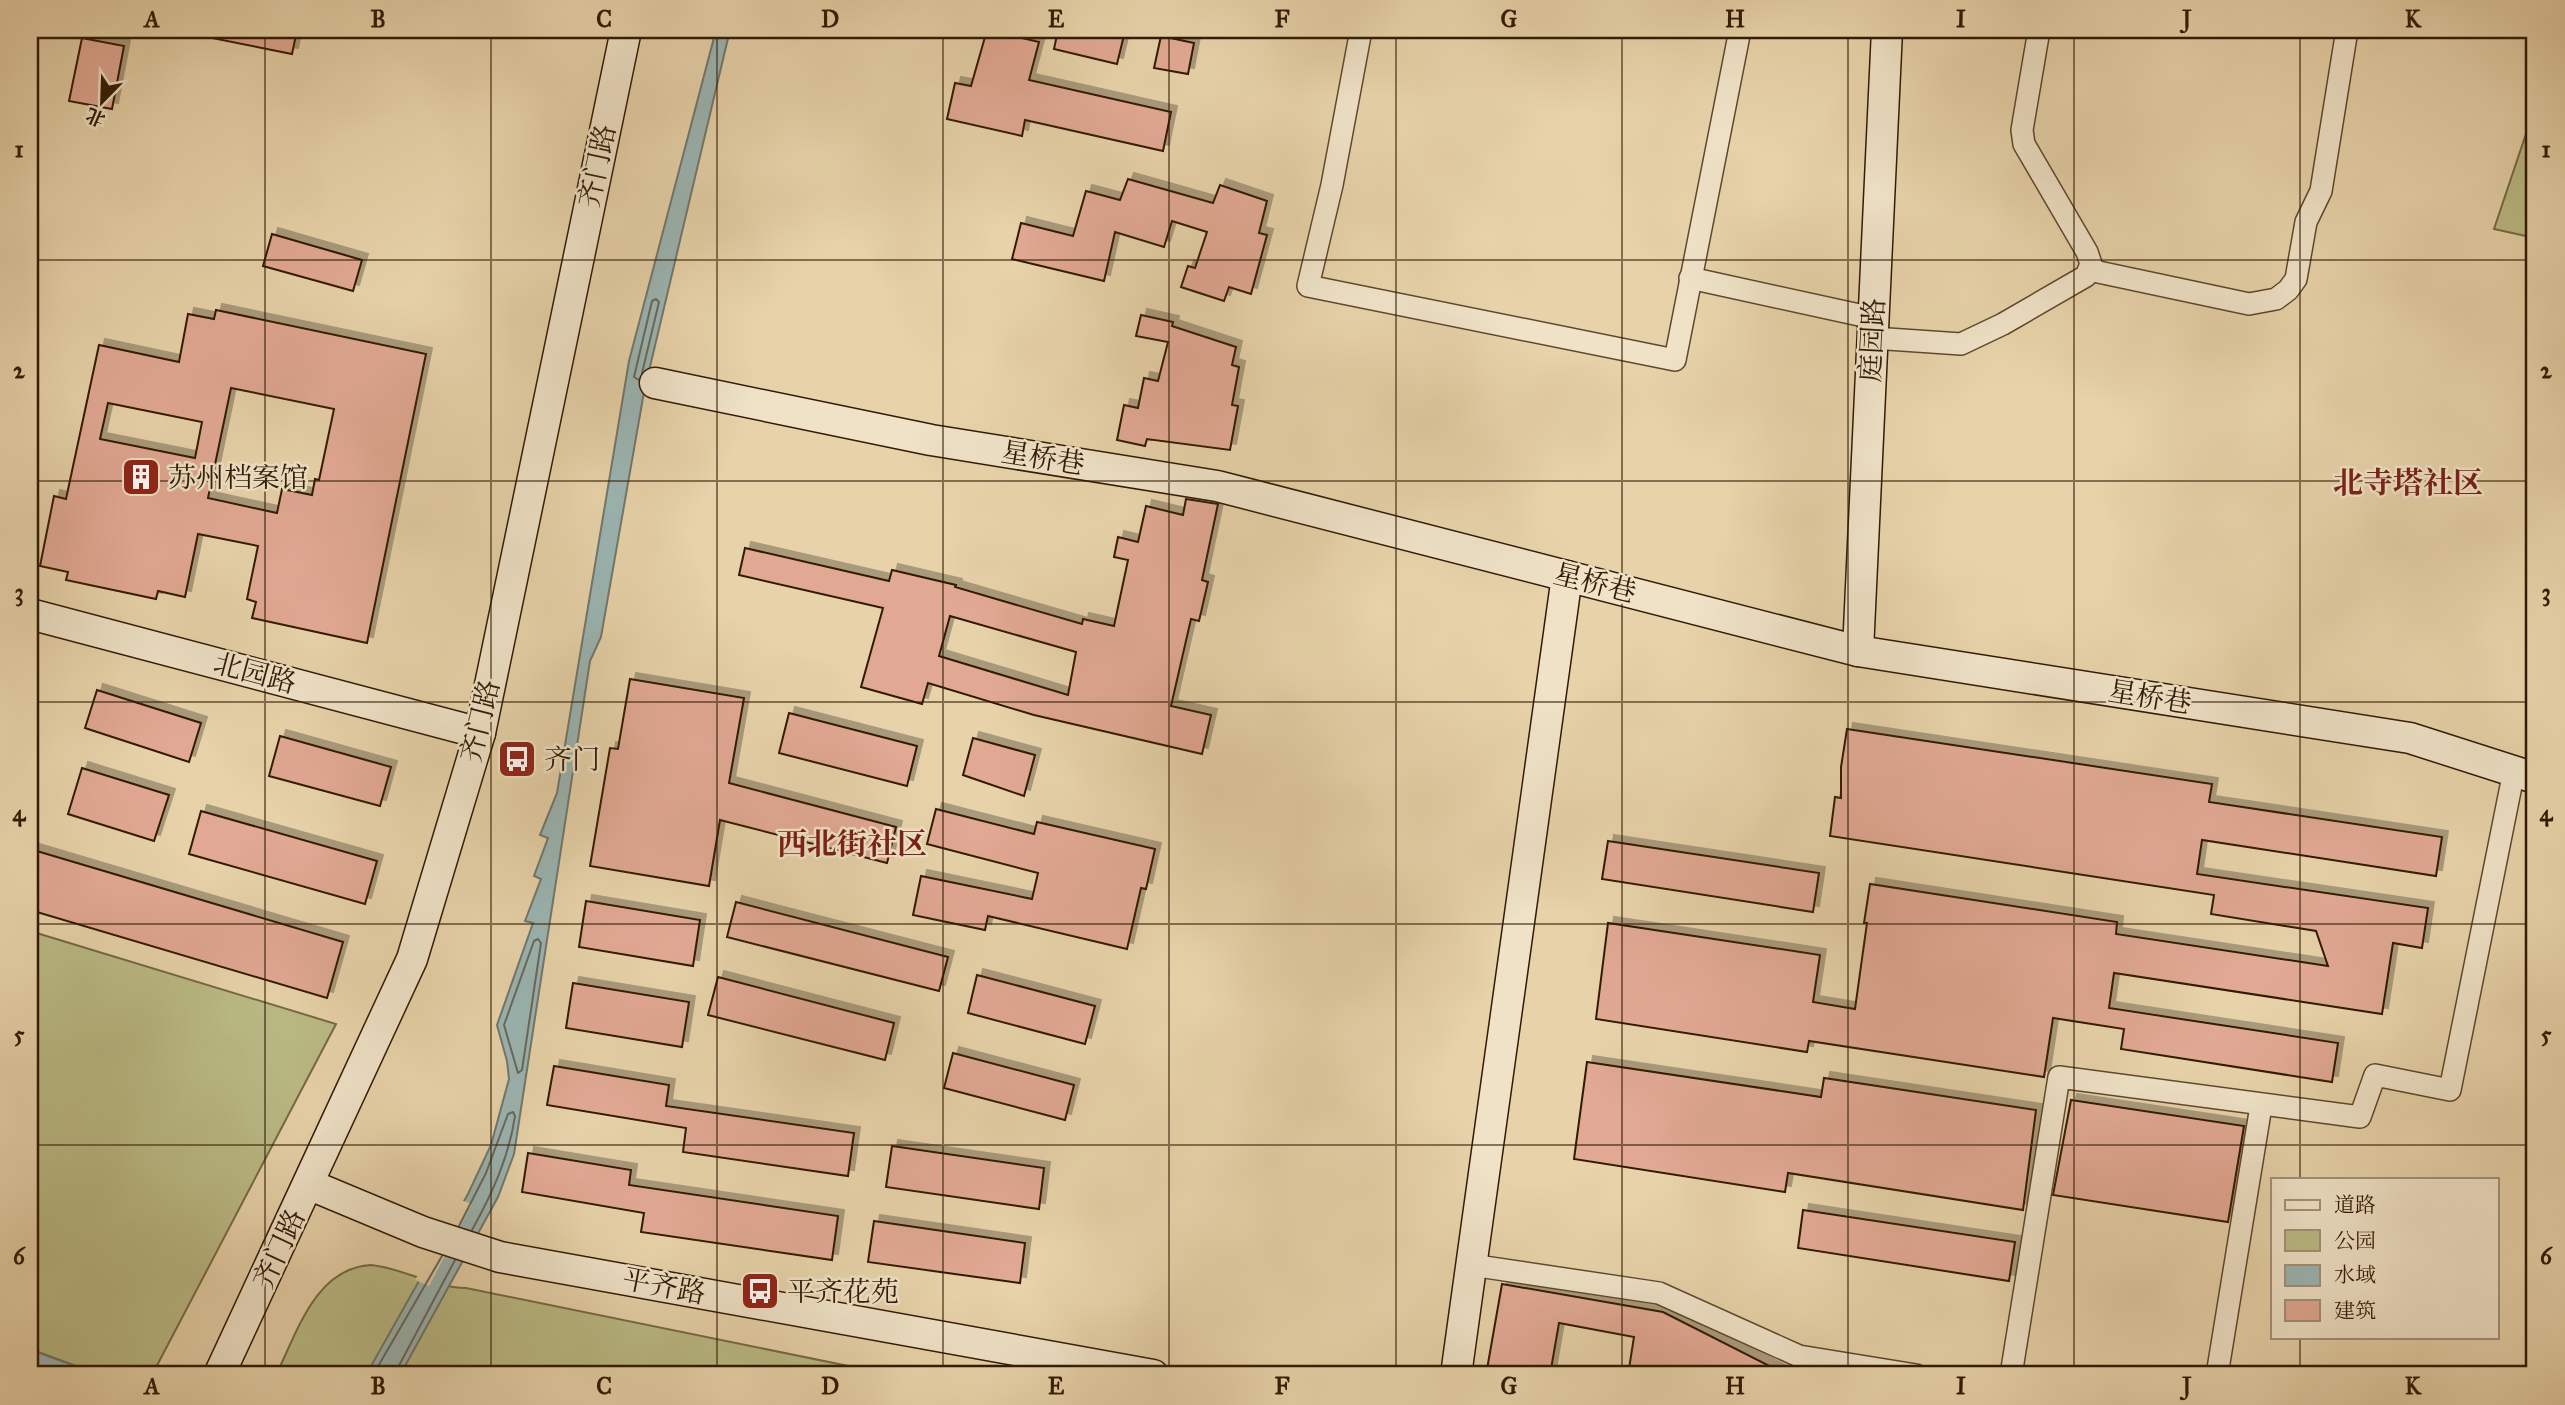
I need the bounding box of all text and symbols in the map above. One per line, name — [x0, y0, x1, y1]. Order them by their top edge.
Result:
text: A — [142, 5, 160, 33]
text: B — [370, 5, 386, 33]
text: C — [596, 5, 612, 33]
text: D — [821, 5, 839, 33]
text: E — [1048, 5, 1065, 33]
text: F — [1274, 5, 1290, 33]
text: G — [1501, 5, 1518, 33]
text: H — [1725, 5, 1745, 33]
text: I — [1956, 5, 1966, 33]
text: J — [2179, 5, 2192, 34]
text: K — [2405, 5, 2423, 33]
north arrow — [66, 66, 136, 136]
text: 北 — [82, 103, 109, 131]
street label: 齐门路 — [571, 121, 623, 211]
text: 1 — [14, 135, 24, 163]
text: 1 — [2541, 135, 2551, 163]
street label: 庭园路 — [1852, 297, 1892, 383]
text: 2 — [13, 356, 25, 384]
text: 2 — [2540, 356, 2552, 384]
street label: 星桥巷 — [999, 434, 1087, 482]
building icon: 苏州档案馆 — [120, 456, 162, 498]
place label: 苏州档案馆 — [168, 460, 308, 495]
district label: 北寺塔社区 — [2333, 465, 2483, 501]
street label: 星桥巷 — [1550, 556, 1640, 610]
text: 3 — [14, 578, 24, 607]
text: 3 — [2541, 578, 2551, 607]
street label: 北园路 — [210, 645, 300, 701]
street label: 星桥巷 — [2106, 673, 2194, 721]
street label: 齐门路 — [453, 676, 507, 766]
bus stop icon: 齐门 — [496, 738, 538, 780]
place label: 齐门 — [544, 742, 600, 777]
text: 4 — [13, 799, 27, 827]
text: 4 — [2540, 799, 2554, 827]
district label: 西北街社区 — [777, 826, 927, 862]
text: 5 — [14, 1020, 25, 1048]
text: 5 — [2541, 1020, 2552, 1048]
legend — [2271, 1178, 2498, 1338]
text: 道路 — [2334, 1192, 2376, 1218]
street label: 齐门路 — [245, 1204, 313, 1294]
text: 公园 — [2334, 1228, 2376, 1254]
text: 6 — [13, 1242, 26, 1270]
text: 6 — [2540, 1242, 2553, 1270]
street label: 平齐路 — [619, 1261, 709, 1311]
text: 水域 — [2334, 1262, 2376, 1288]
bus stop icon: 平齐花苑 — [739, 1270, 781, 1312]
place label: 平齐花苑 — [787, 1274, 899, 1309]
text: 建筑 — [2334, 1298, 2376, 1324]
text: A — [142, 1372, 160, 1400]
text: B — [370, 1372, 386, 1400]
text: C — [596, 1372, 612, 1400]
text: D — [821, 1372, 839, 1400]
text: E — [1048, 1372, 1065, 1400]
text: F — [1274, 1372, 1290, 1400]
text: G — [1501, 1372, 1518, 1400]
text: H — [1725, 1372, 1745, 1400]
text: I — [1956, 1372, 1966, 1400]
text: J — [2179, 1372, 2192, 1401]
text: K — [2405, 1372, 2423, 1400]

